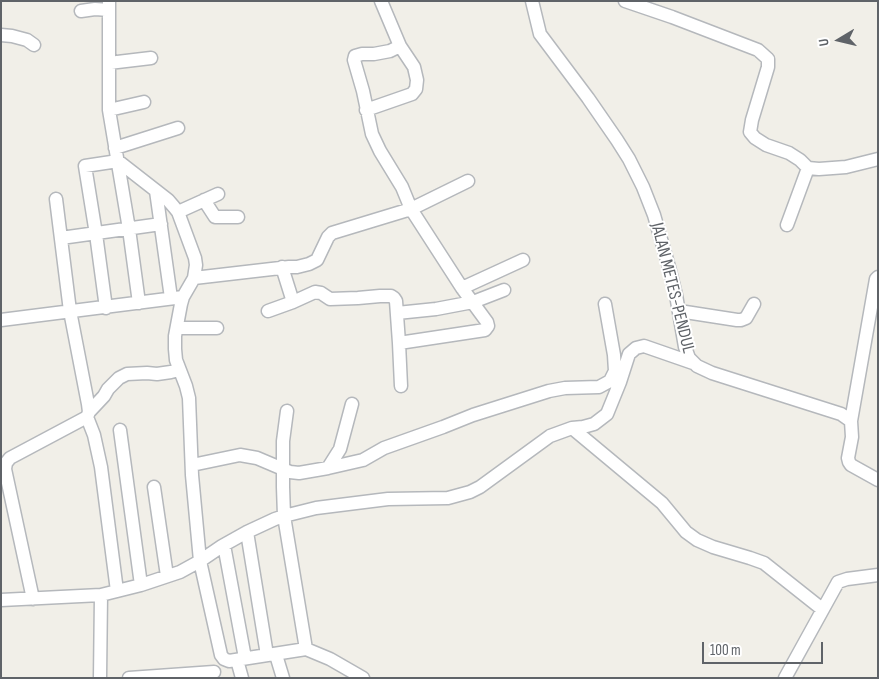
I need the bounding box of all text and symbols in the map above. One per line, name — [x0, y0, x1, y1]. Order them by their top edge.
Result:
north arrow — [814, 15, 864, 65]
text: U — [815, 37, 833, 47]
street label: JALAN METES-PENDUL — [645, 220, 699, 356]
scale bar — [704, 632, 825, 664]
text: 100 m — [710, 641, 741, 660]

